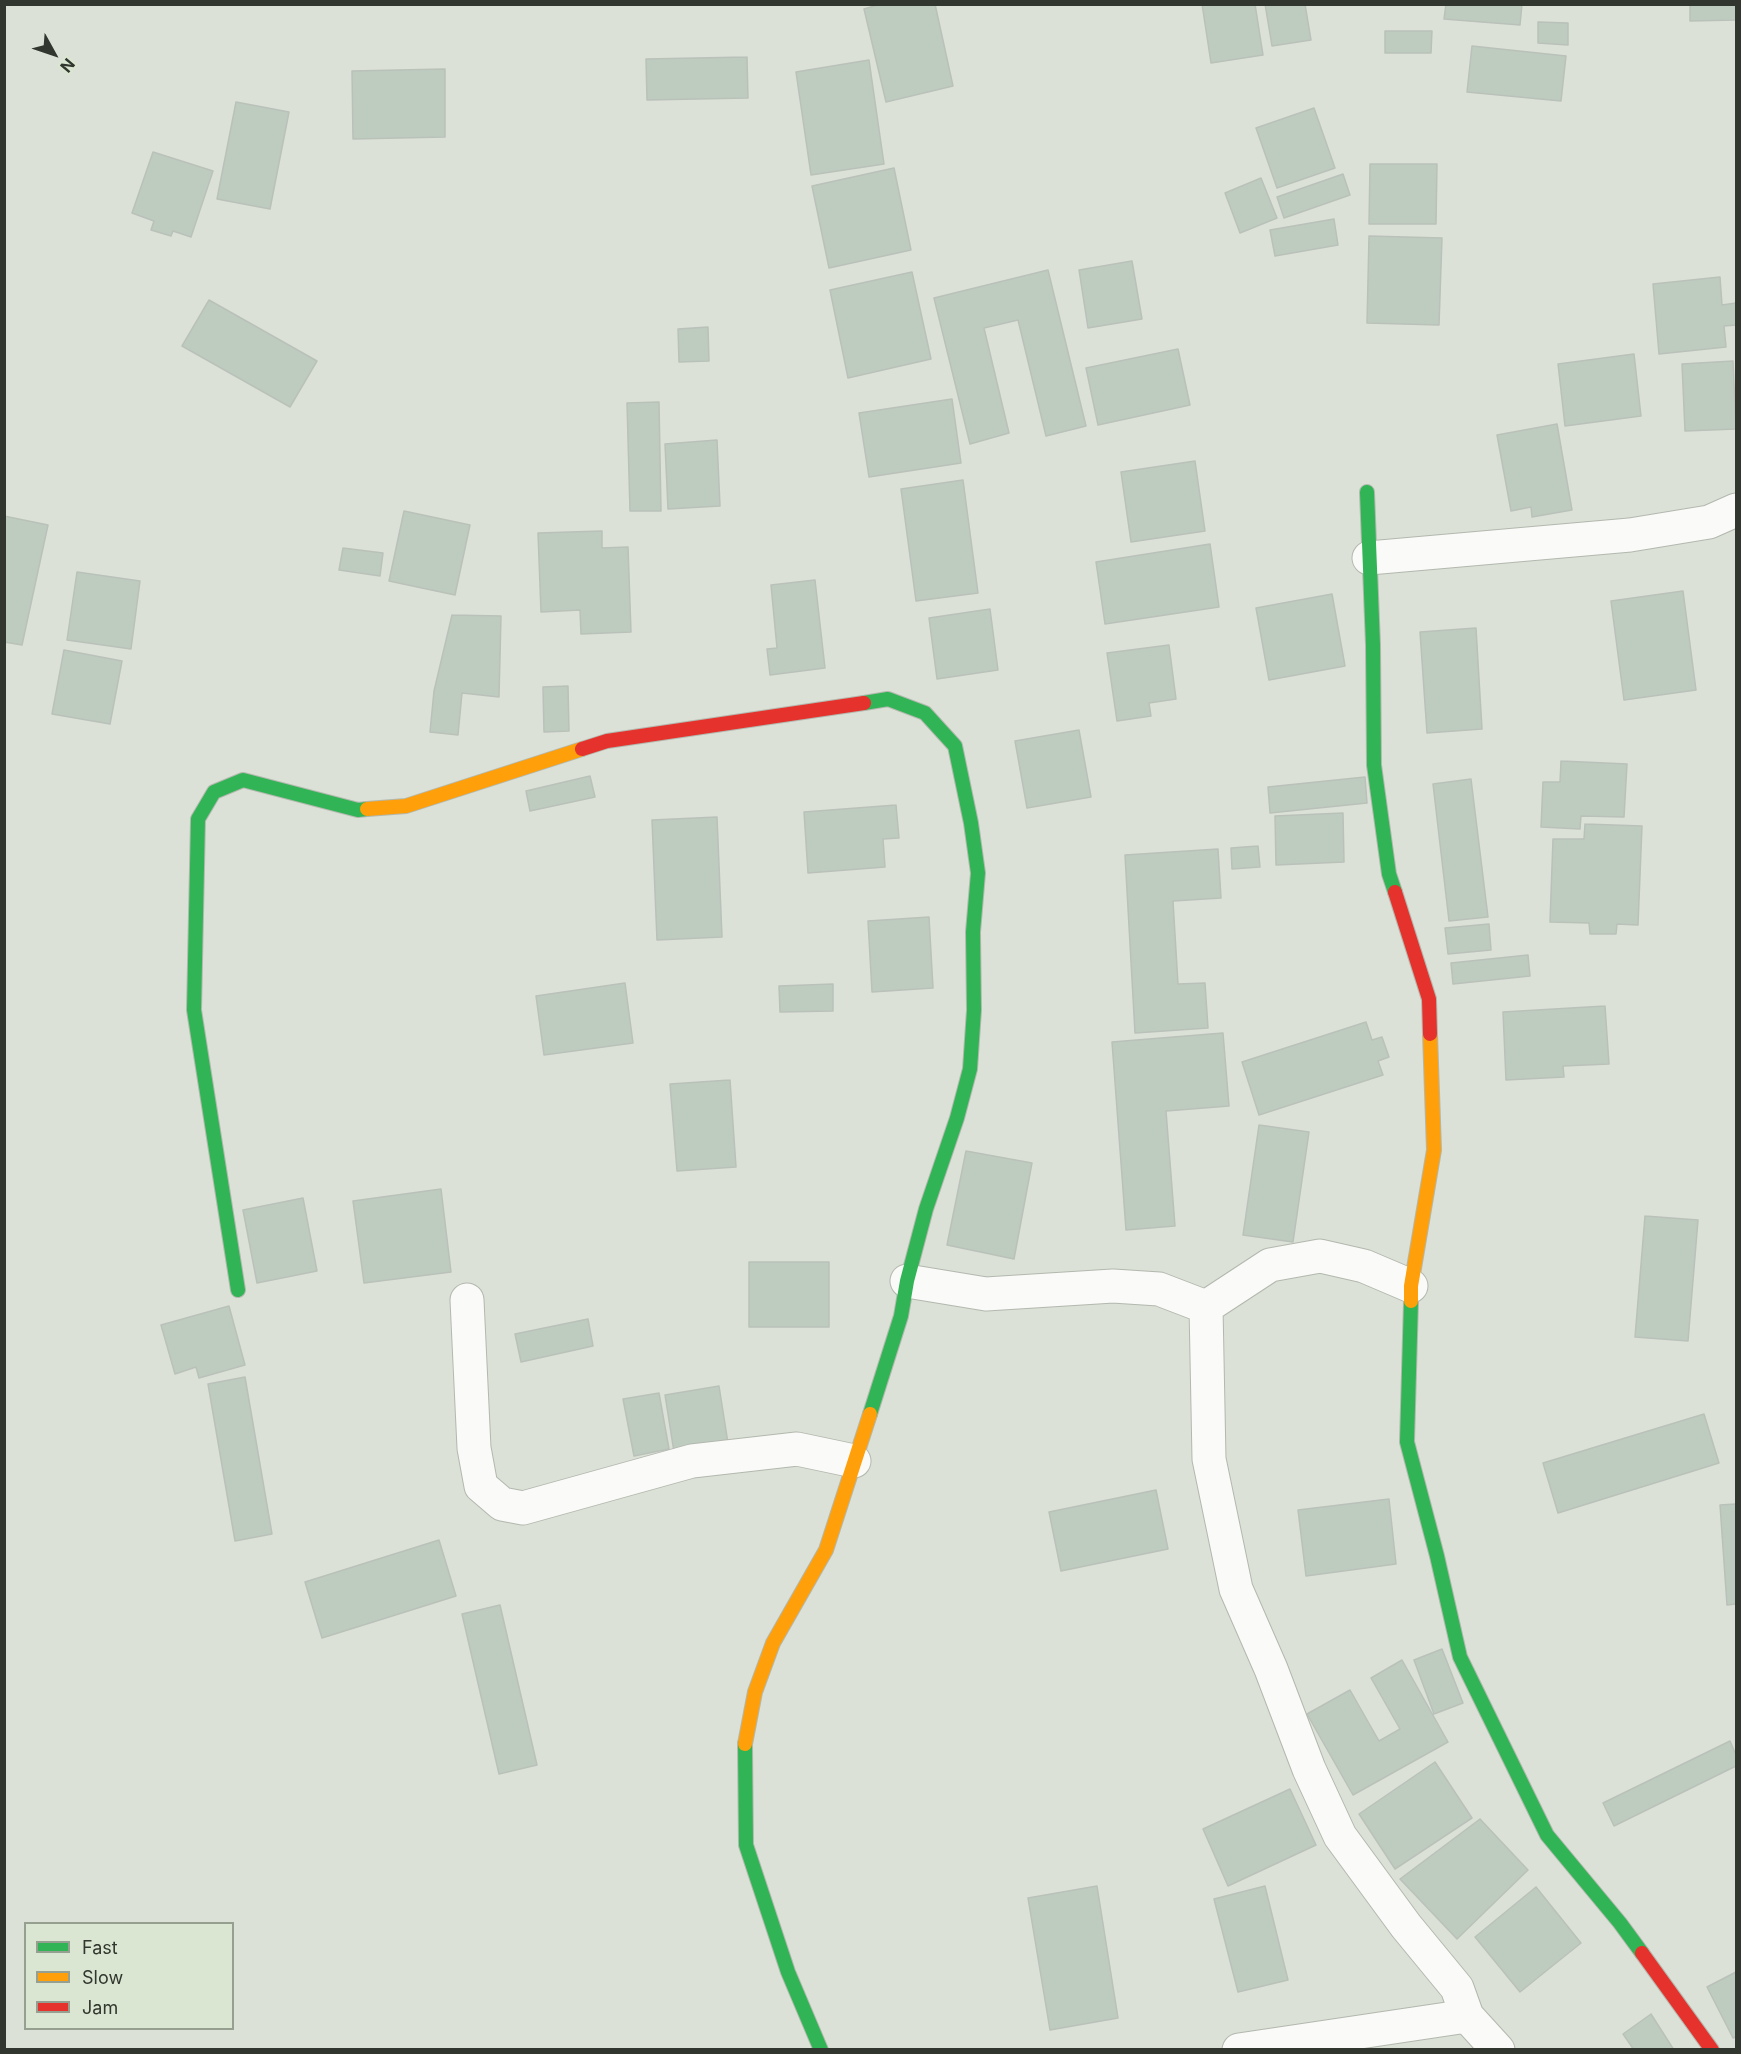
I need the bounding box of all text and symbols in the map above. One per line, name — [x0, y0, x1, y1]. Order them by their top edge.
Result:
north arrow — [24, 24, 84, 84]
text: N — [56, 54, 79, 77]
legend — [24, 1922, 234, 2030]
text: Fast — [82, 1937, 118, 1958]
text: Slow — [82, 1967, 123, 1988]
text: Jam — [82, 1997, 118, 2018]

